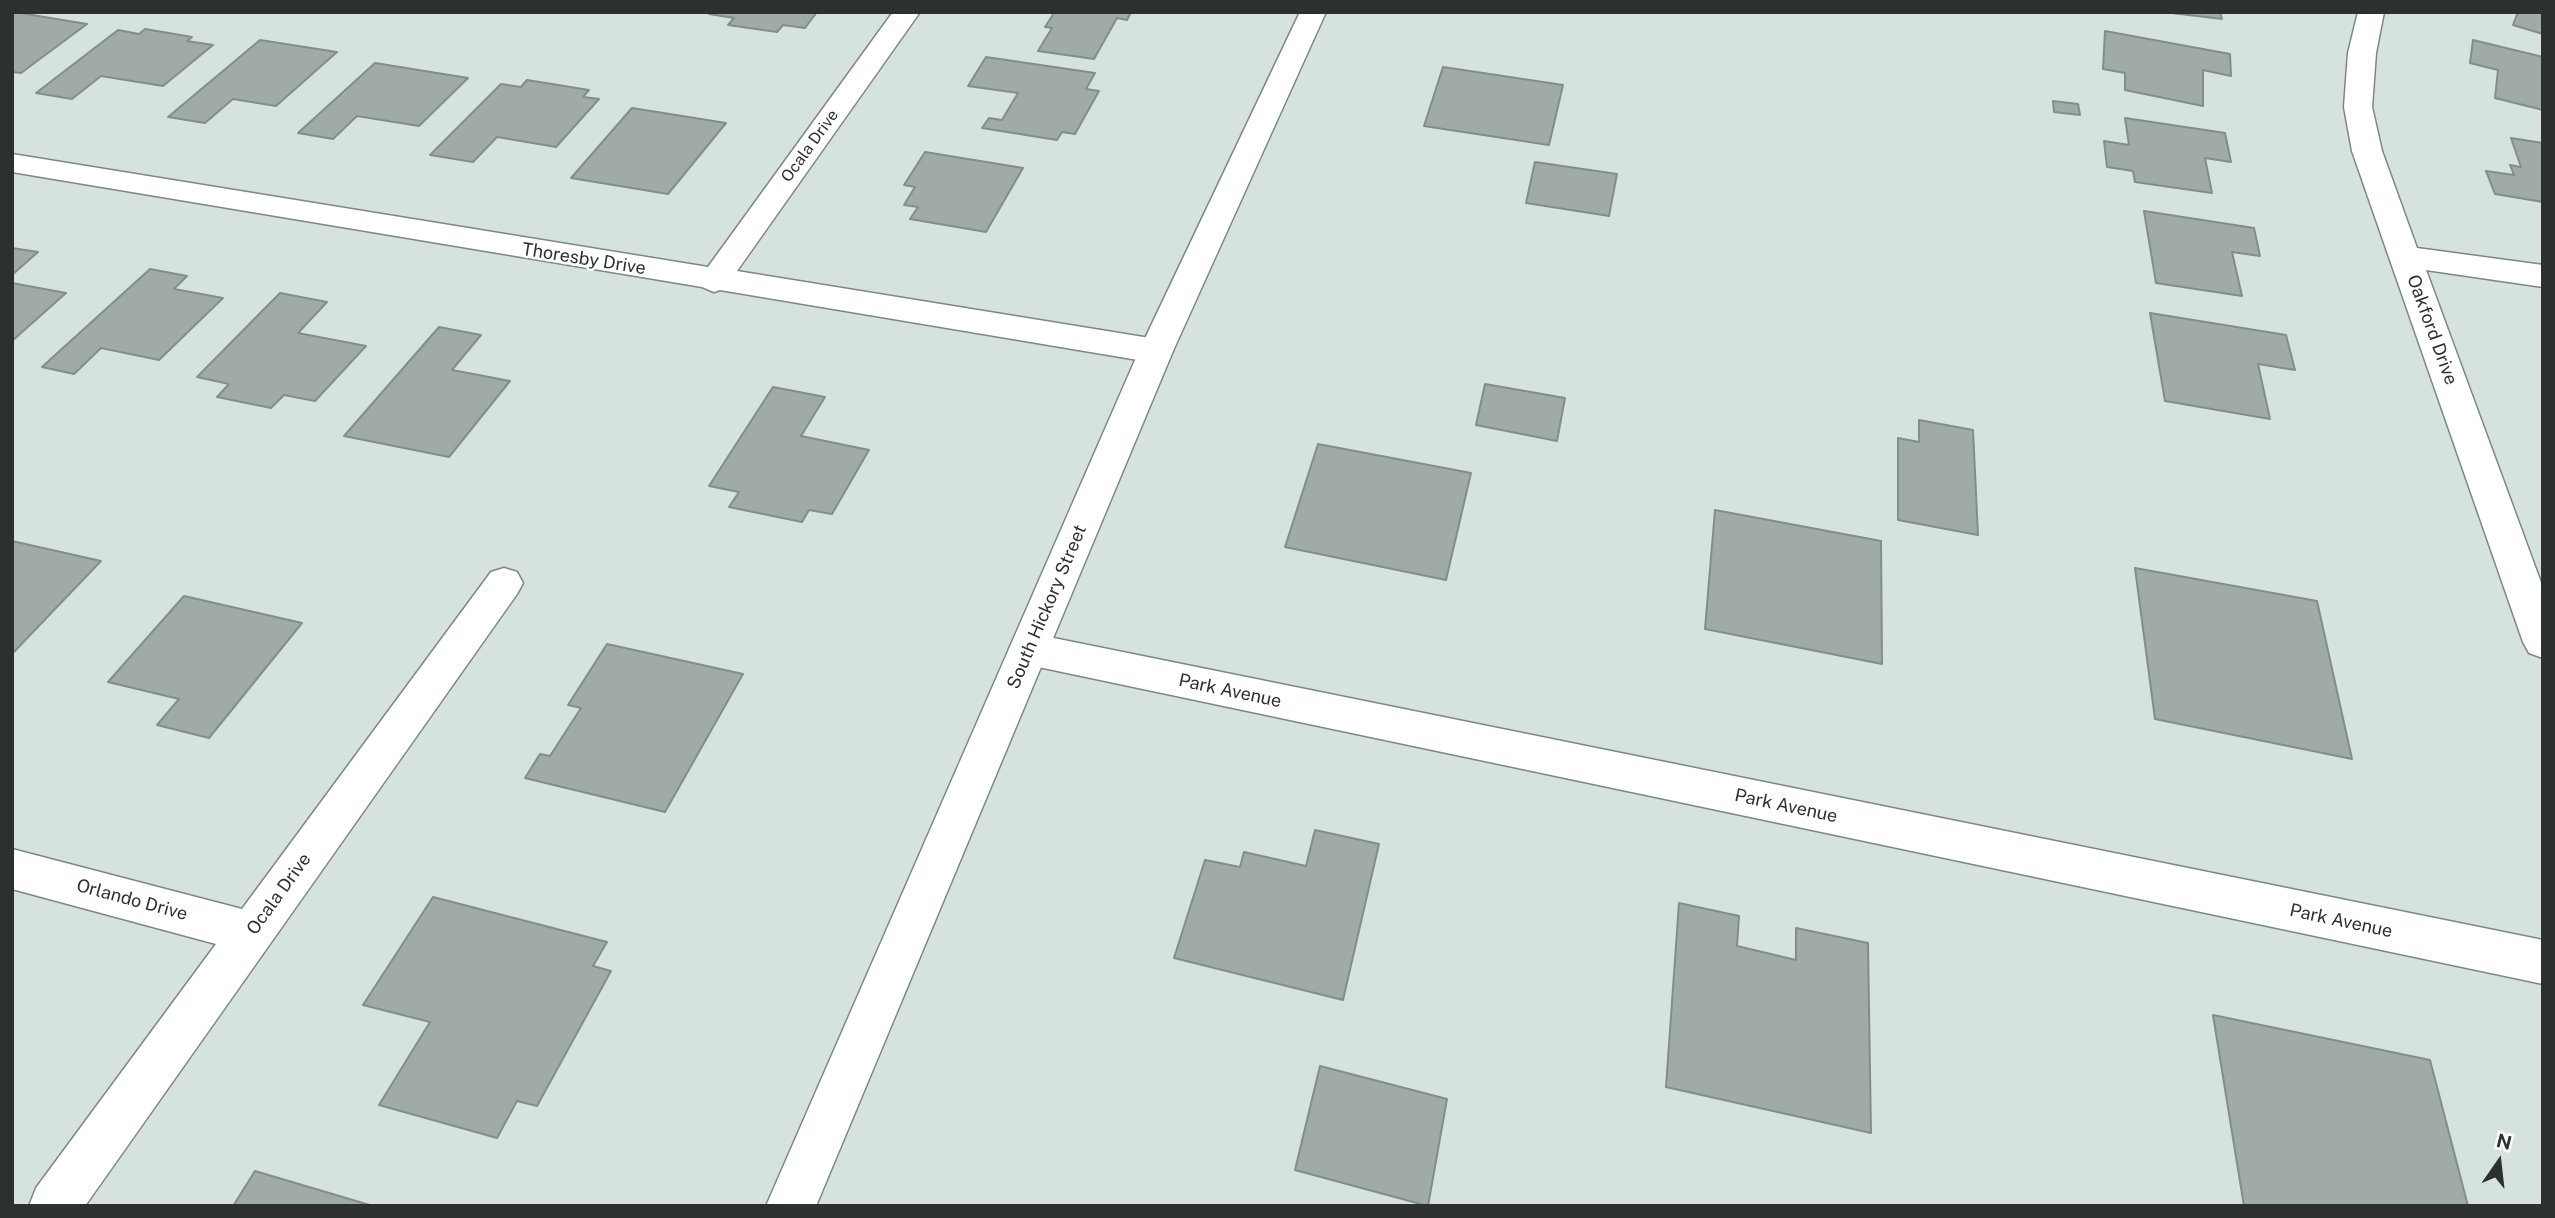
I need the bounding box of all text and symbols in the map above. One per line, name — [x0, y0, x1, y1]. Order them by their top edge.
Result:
street label: Ocala Drive — [777, 106, 843, 186]
street label: Thoresby Drive — [521, 239, 647, 279]
street label: Oakford Drive — [2402, 272, 2462, 388]
street label: South Hickory Street — [1003, 522, 1091, 692]
street label: Park Avenue — [1177, 670, 1283, 712]
street label: Park Avenue — [1733, 785, 1839, 827]
street label: Ocala Drive — [242, 849, 316, 939]
street label: Orlando Drive — [74, 875, 190, 925]
street label: Park Avenue — [2288, 900, 2394, 942]
north arrow — [2464, 1127, 2534, 1197]
text: N — [2494, 1129, 2514, 1154]

